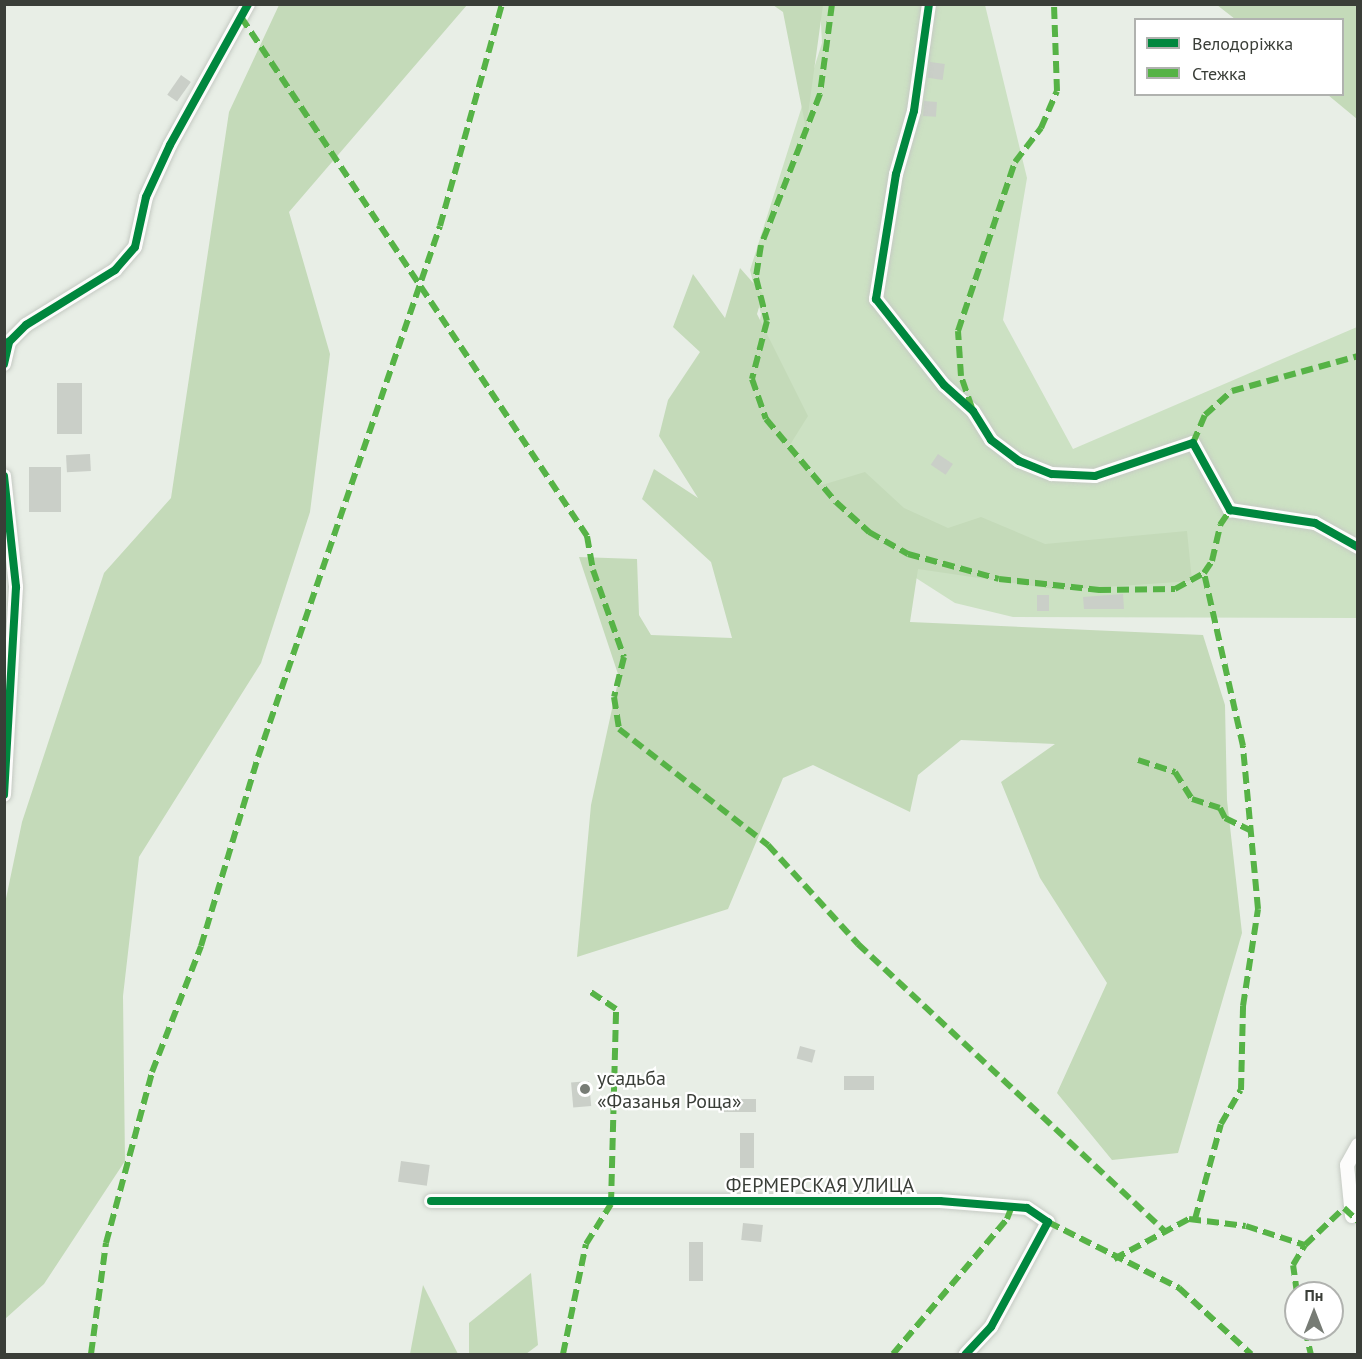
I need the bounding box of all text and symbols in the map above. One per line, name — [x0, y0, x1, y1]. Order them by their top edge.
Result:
legend — [1134, 18, 1344, 96]
text: Велодоріжка — [1192, 32, 1293, 55]
text: Стежка — [1192, 62, 1246, 85]
place label: усадьба «Фазанья Роща» — [597, 1066, 741, 1113]
marker: усадьба «Фазанья Роща» — [578, 1082, 592, 1096]
street label: ФЕРМЕРСКАЯ УЛИЦА — [726, 1173, 914, 1197]
north arrow — [1284, 1281, 1344, 1341]
text: Пн — [1305, 1285, 1323, 1305]

